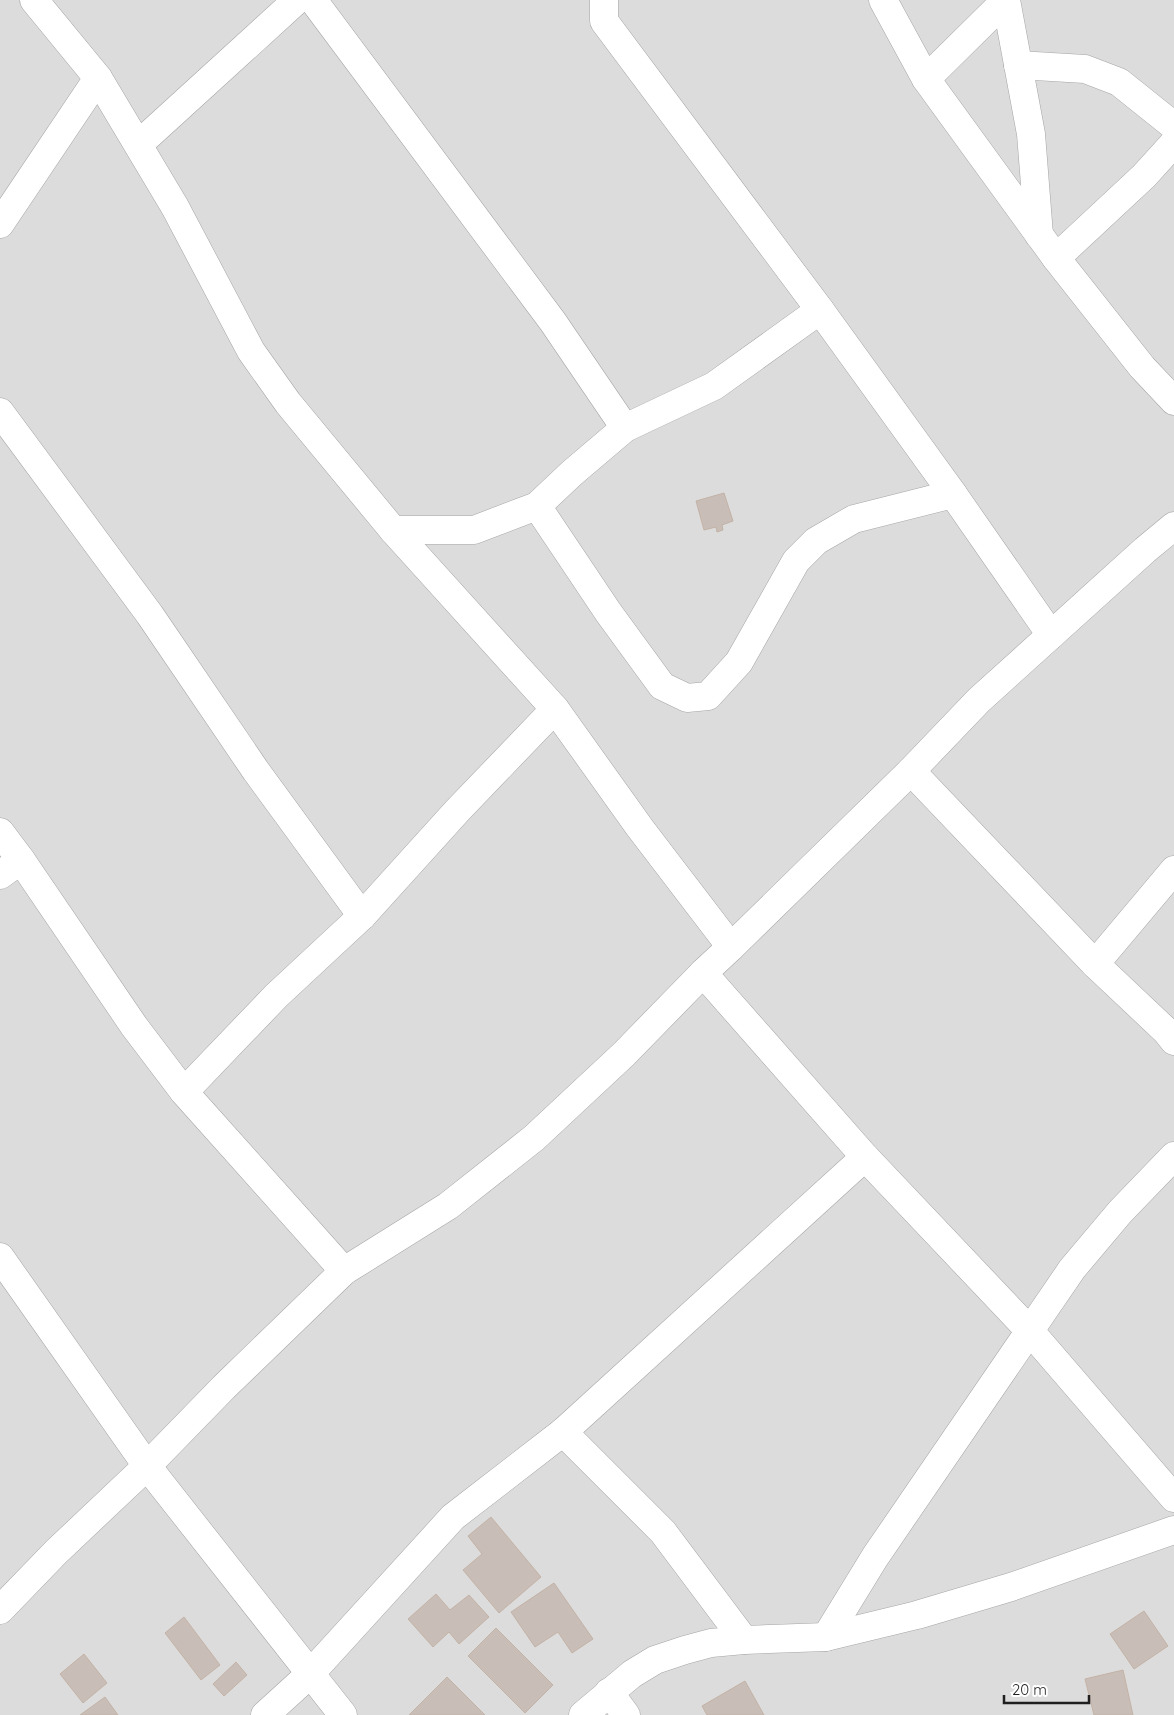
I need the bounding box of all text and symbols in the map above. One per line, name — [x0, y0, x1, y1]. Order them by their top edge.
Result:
scale bar — [1004, 1672, 1089, 1704]
text: 20 m — [1012, 1680, 1047, 1699]

